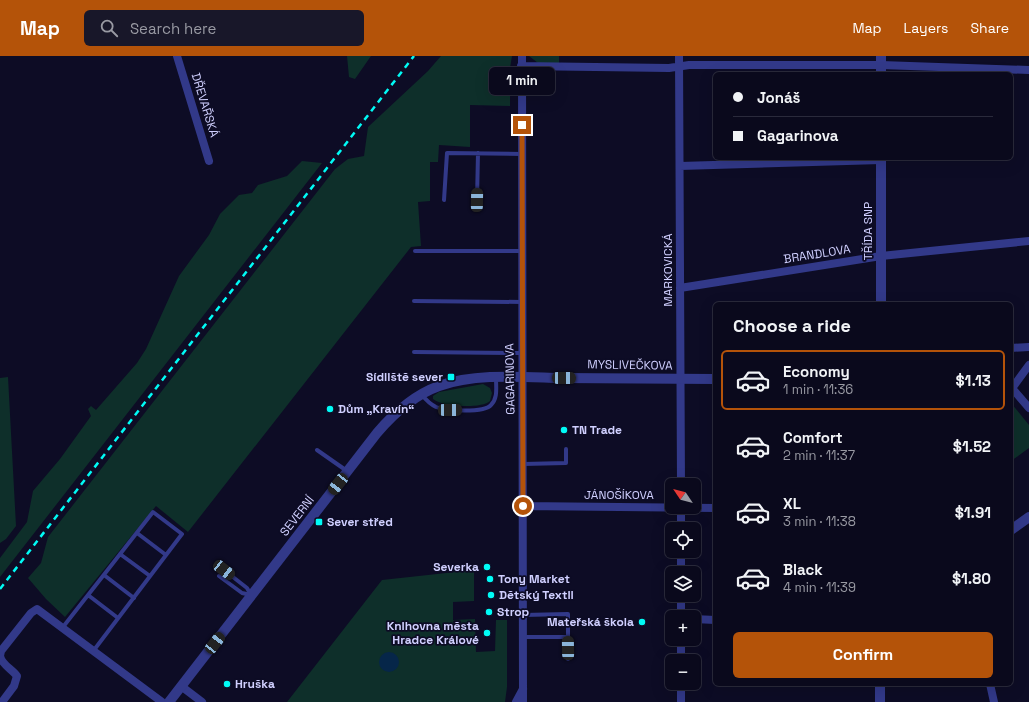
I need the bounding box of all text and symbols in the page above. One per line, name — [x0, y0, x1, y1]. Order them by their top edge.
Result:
search box — [84, 10, 364, 46]
text: Map — [20, 16, 60, 41]
icon: search — [98, 17, 120, 39]
text: Search here — [130, 19, 216, 38]
text: Map — [852, 19, 882, 37]
text: Layers — [904, 19, 948, 37]
text: Share — [970, 19, 1009, 37]
callout: 1 min — [489, 67, 555, 95]
street label: DŘEVAŘSKÁ — [188, 71, 222, 140]
text: 1 min — [506, 72, 538, 89]
text: Jonáš — [757, 88, 800, 107]
route end — [513, 116, 531, 134]
text: Gagarinova — [757, 126, 839, 145]
car — [471, 188, 483, 212]
street label: TŘÍDA SNP — [860, 202, 876, 260]
street label: MARKOVICKÁ — [660, 233, 676, 307]
street label: BRANDLOVA — [782, 241, 852, 267]
text: Choose a ride — [733, 314, 851, 337]
street label: GAGARINOVA — [501, 343, 519, 415]
street label: MYSLIVEČKOVA — [587, 356, 673, 374]
icon: car — [735, 362, 771, 398]
text: Economy — [783, 362, 850, 381]
place label: Sídliště sever — [366, 369, 443, 385]
text: $1.13 — [956, 371, 991, 390]
marker: Sídliště sever — [446, 372, 456, 382]
car — [552, 372, 576, 384]
text: 1 min · 11:36 — [783, 381, 853, 398]
place label: Dům „Kravín“ — [338, 401, 414, 417]
marker: Dům „Kravín“ — [325, 404, 335, 414]
car — [438, 404, 462, 416]
place label: TN Trade — [572, 422, 622, 438]
marker: TN Trade — [559, 425, 569, 435]
icon: car — [735, 428, 771, 464]
text: Comfort — [783, 428, 843, 447]
text: $1.52 — [953, 437, 991, 456]
text: 2 min · 11:37 — [783, 447, 855, 464]
car — [326, 471, 350, 497]
north arrow — [665, 478, 701, 514]
map controls — [665, 478, 701, 690]
street label: JÁNOŠÍKOVA — [584, 487, 654, 503]
street label: SEVERNÍ — [276, 493, 318, 539]
icon: car — [735, 494, 771, 530]
text: XL — [783, 494, 801, 513]
route start — [514, 497, 532, 515]
text: $1.91 — [955, 503, 991, 522]
text: 3 min · 11:38 — [783, 513, 856, 530]
place label: Sever střed — [327, 514, 393, 530]
marker: Sever střed — [314, 517, 324, 527]
button: locate — [665, 522, 701, 558]
car — [211, 558, 237, 582]
place label: Severka — [433, 559, 479, 575]
icon: car — [735, 560, 771, 596]
text: Black — [783, 560, 823, 579]
marker: Severka — [482, 562, 492, 572]
button: layers — [665, 566, 701, 602]
text: $1.80 — [952, 569, 991, 588]
place label: Tony Market — [498, 571, 570, 587]
marker: Tony Market — [485, 574, 495, 584]
text: 4 min · 11:39 — [783, 579, 856, 596]
place label: Dětský Textil — [499, 587, 574, 603]
marker: Dětský Textil — [486, 590, 496, 600]
place label: Strop — [497, 604, 530, 620]
marker: Strop — [484, 607, 494, 617]
button: + — [665, 610, 701, 646]
place label: Mateřská škola — [547, 614, 634, 630]
marker: Mateřská škola — [637, 617, 647, 627]
place label: Knihovna města Hradce Králové — [387, 618, 479, 648]
marker: Knihovna města Hradce Králové — [482, 628, 492, 638]
car — [203, 630, 227, 656]
button: Confirm — [733, 632, 993, 678]
car — [562, 636, 574, 660]
button: − — [665, 654, 701, 690]
place label: Hruška — [235, 676, 275, 692]
marker: Hruška — [222, 679, 232, 689]

